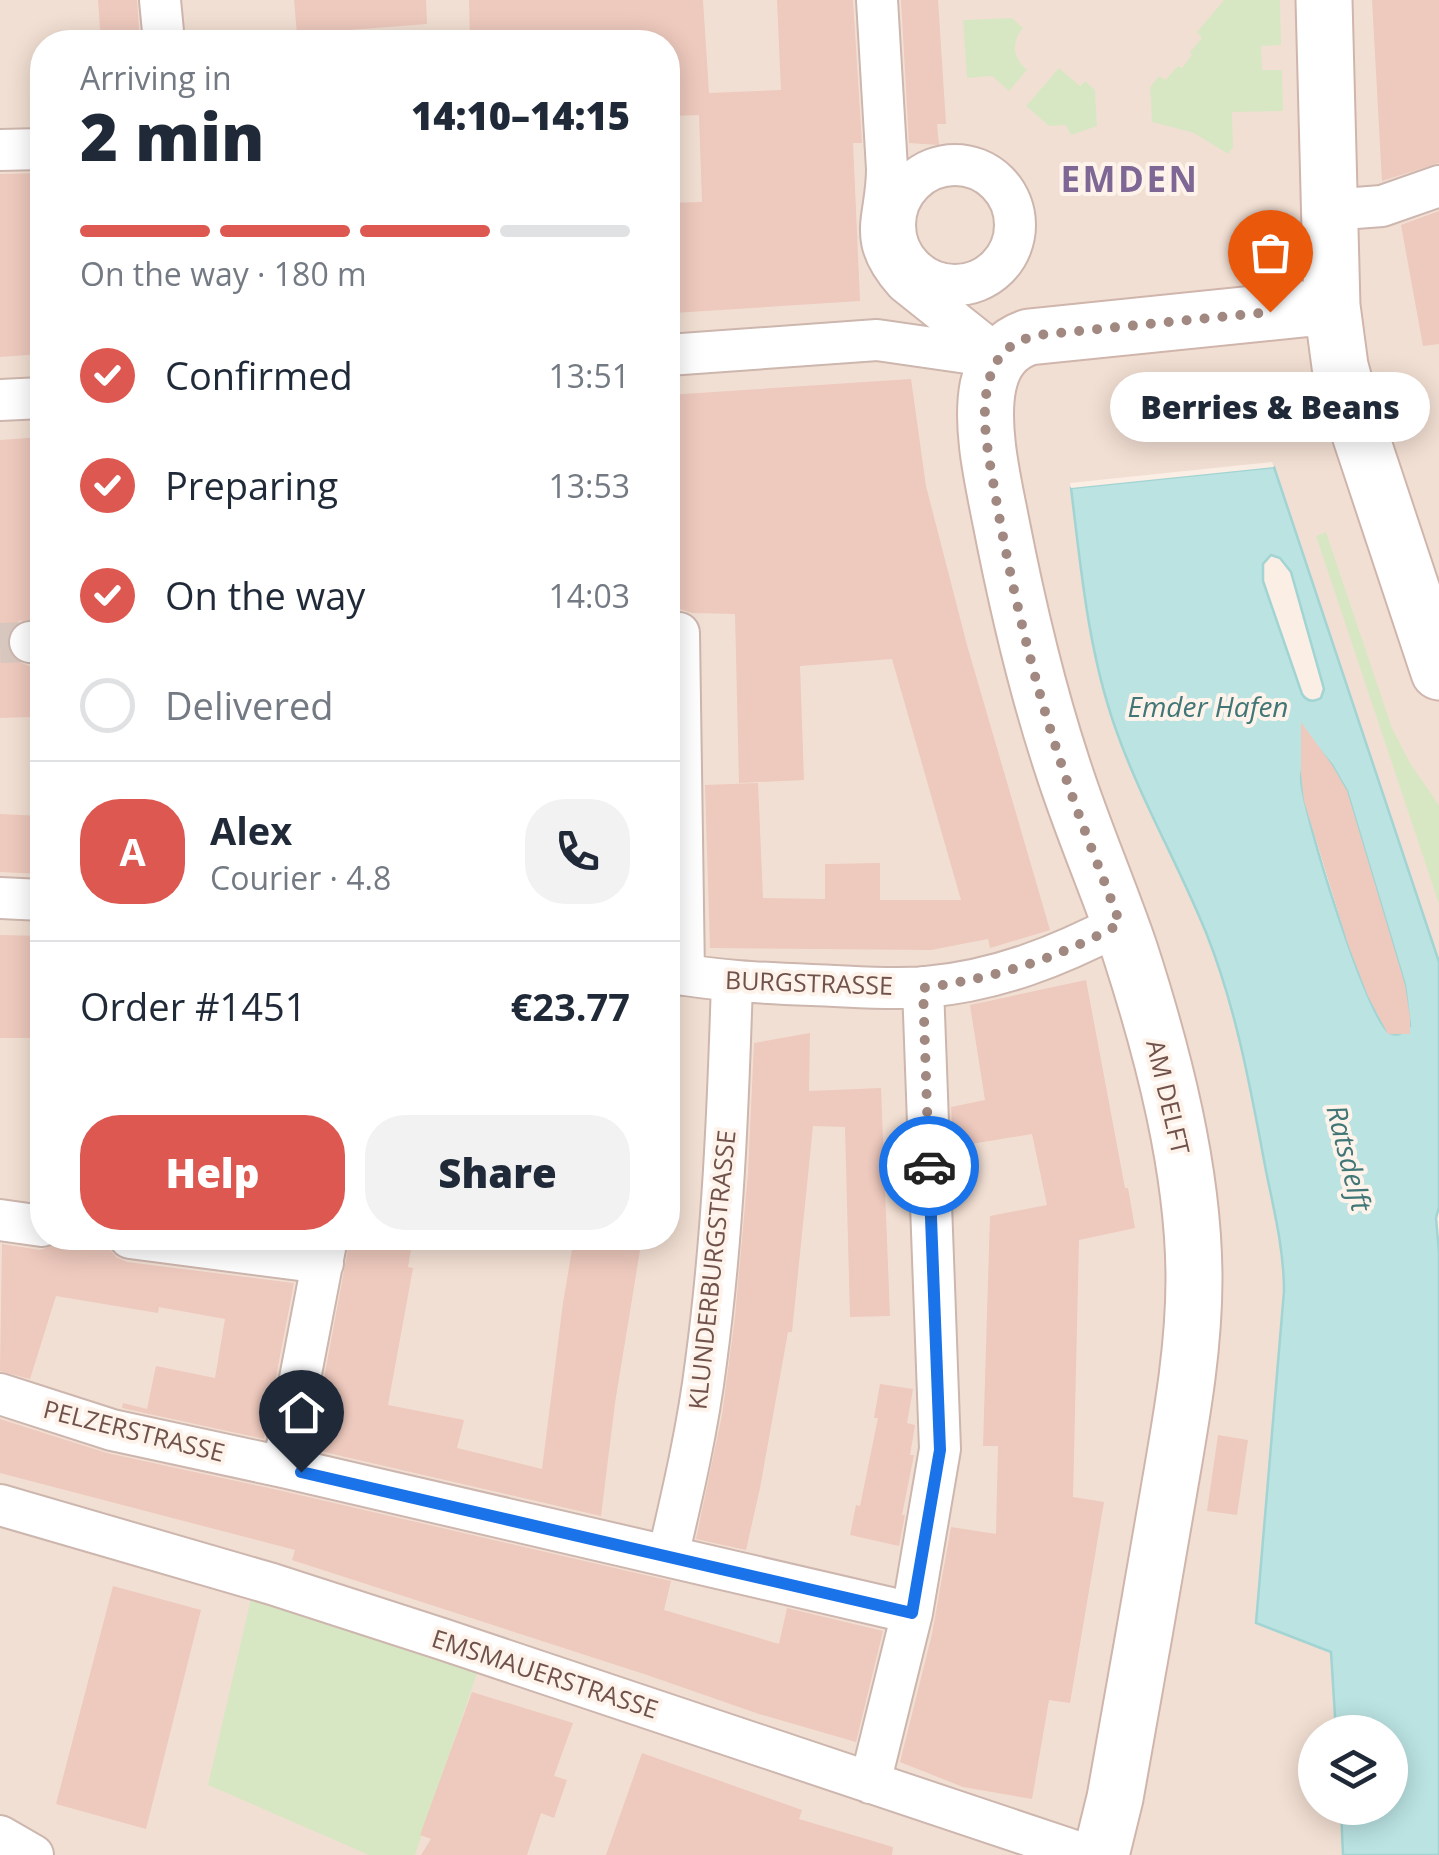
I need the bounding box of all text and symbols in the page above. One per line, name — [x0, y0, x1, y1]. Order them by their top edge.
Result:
text: Arriving in — [80, 56, 232, 99]
text: 14:10–14:15 — [411, 89, 630, 141]
text: 2 min — [80, 92, 265, 180]
district label: EMDEN — [1060, 155, 1200, 202]
pin — [1228, 210, 1313, 313]
icon: bag — [1243, 225, 1298, 280]
text: On the way · 180 m — [80, 252, 367, 295]
icon: check — [80, 348, 135, 403]
text: Confirmed — [165, 349, 353, 401]
text: 13:51 — [548, 354, 630, 397]
callout: Berries & Beans — [1110, 372, 1430, 442]
text: Berries & Beans — [1140, 385, 1400, 428]
icon: check — [80, 458, 135, 513]
text: Preparing — [165, 459, 338, 511]
text: 13:53 — [548, 464, 630, 507]
icon: check — [80, 568, 135, 623]
text: On the way — [165, 569, 365, 621]
text: 14:03 — [548, 574, 630, 617]
text: Delivered — [165, 679, 334, 731]
water label: Emder Hafen — [1127, 687, 1289, 725]
button: phone — [525, 799, 630, 904]
text: Alex — [210, 804, 292, 856]
text: A — [119, 825, 146, 877]
text: Courier · 4.8 — [210, 856, 391, 899]
street label: BURGSTRASSE — [724, 962, 894, 1002]
text: Order #1451 — [80, 980, 307, 1032]
text: €23.77 — [511, 980, 630, 1032]
street label: AM DELFT — [1139, 1036, 1199, 1158]
water label: Ratsdelft — [1318, 1101, 1382, 1217]
button: Help — [80, 1115, 345, 1230]
button: Share — [365, 1115, 630, 1230]
courier — [879, 1116, 979, 1216]
street label: KLUNDERBURGSTRASSE — [679, 1128, 743, 1411]
icon: car — [902, 1139, 957, 1194]
pin — [259, 1370, 344, 1473]
icon: home — [274, 1385, 329, 1440]
street label: PELZERSTRASSE — [40, 1391, 228, 1469]
street label: EMSMAUERSTRASSE — [428, 1620, 663, 1726]
map controls — [1298, 1715, 1408, 1825]
button: layers — [1298, 1715, 1408, 1825]

